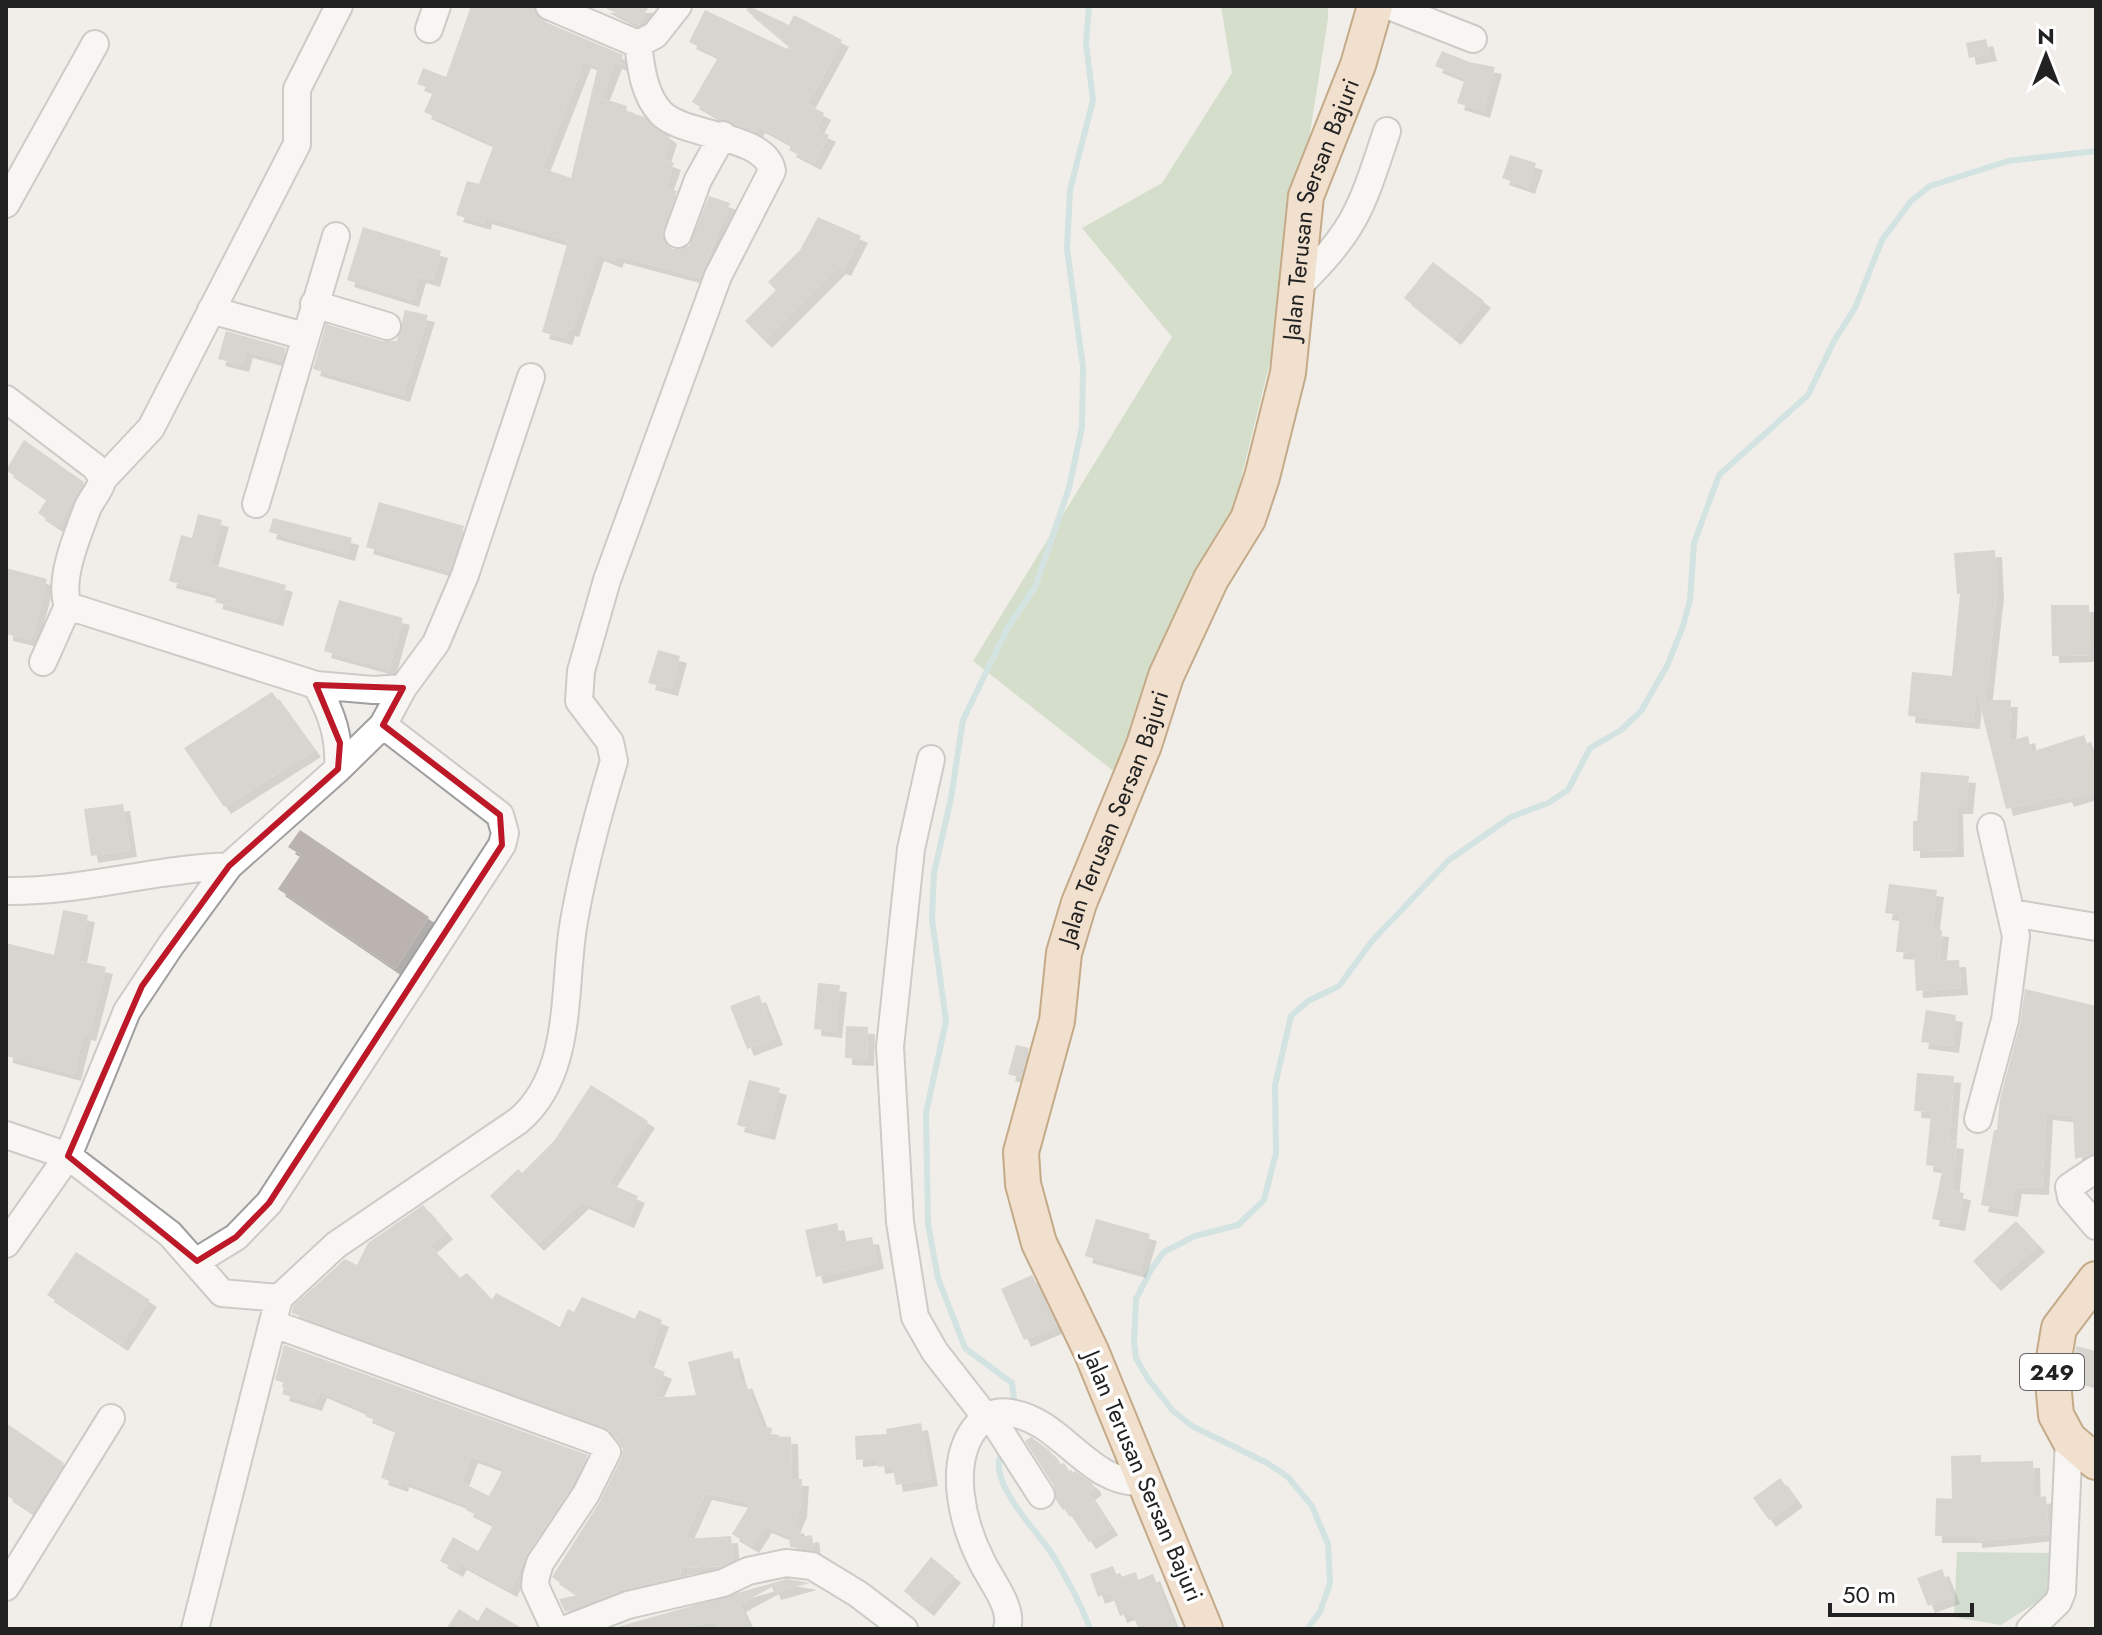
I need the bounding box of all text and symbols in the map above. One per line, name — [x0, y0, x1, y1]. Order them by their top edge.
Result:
north arrow — [2006, 16, 2086, 96]
text: N — [2037, 20, 2055, 52]
street label: Jalan Terusan Sersan Bajuri — [1273, 73, 1368, 345]
street label: Jalan Terusan Sersan Bajuri — [1049, 686, 1177, 952]
street label: Jalan Terusan Sersan Bajuri — [1073, 1342, 1212, 1607]
road number: 249 — [2020, 1354, 2084, 1390]
scale bar — [1830, 1567, 1972, 1617]
text: 50 m — [1842, 1577, 1896, 1612]

